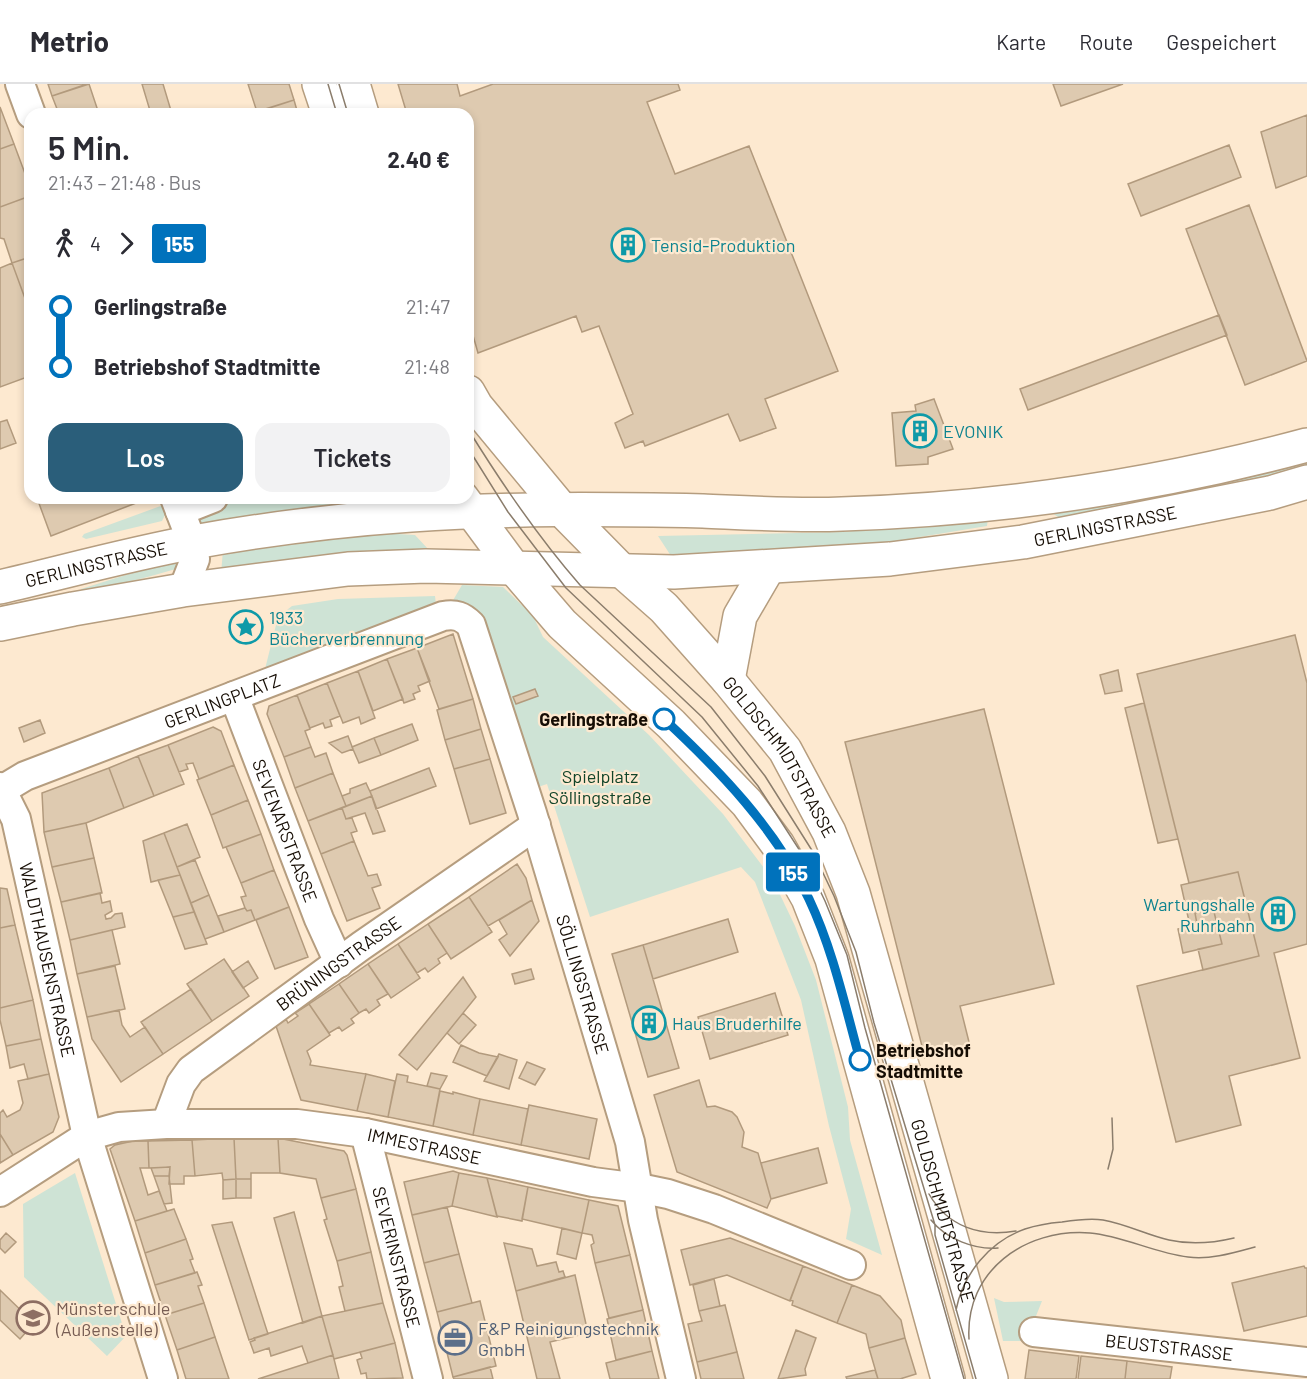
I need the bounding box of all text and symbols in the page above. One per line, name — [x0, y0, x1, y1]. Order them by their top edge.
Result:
text: Metrio — [30, 24, 109, 58]
text: Karte — [996, 29, 1046, 54]
text: Route — [1079, 29, 1133, 54]
text: Gespeichert — [1166, 29, 1277, 54]
text: 5 Min. — [48, 127, 131, 167]
text: 2.40 € — [388, 146, 450, 172]
text: 21:43 – 21:48 · Bus — [48, 170, 201, 194]
icon: walk — [48, 227, 81, 260]
icon: forward — [110, 227, 143, 260]
building icon: Tensid-Produktion — [610, 227, 646, 263]
text: 4 — [90, 231, 101, 255]
text: 155 — [164, 231, 194, 256]
place label: Tensid-Produktion — [651, 234, 796, 256]
text: Gerlingstraße — [94, 293, 227, 319]
text: 21:47 — [406, 294, 450, 318]
text: Betriebshof Stadtmitte — [94, 353, 321, 379]
text: 21:48 — [404, 354, 450, 378]
building icon: EVONIK — [902, 413, 938, 449]
place label: EVONIK — [943, 420, 1003, 442]
button: Los — [48, 423, 243, 492]
button: Tickets — [255, 423, 450, 492]
street label: GERLINGSTRASSE — [1032, 501, 1179, 551]
street label: GERLINGSTRASSE — [23, 537, 169, 592]
place label: 1933 Bücherverbrennung — [269, 606, 424, 649]
place icon: 1933 Bücherverbrennung — [228, 609, 264, 645]
street label: GERLINGPLATZ — [161, 668, 283, 733]
street label: GOLDSCHMIDTSTRASSE — [718, 672, 841, 841]
place label: Gerlingstraße — [539, 708, 648, 730]
marker: Gerlingstraße — [653, 708, 675, 730]
street label: SEVENARSTRASSE — [248, 756, 323, 905]
park label: Spielplatz Söllingstraße — [549, 765, 651, 808]
line badge: 155 — [758, 852, 828, 892]
street label: WALDTHAUSENSTRASSE — [15, 860, 80, 1059]
text: 155 — [778, 860, 808, 885]
place label: Wartungshalle Ruhrbahn — [1143, 893, 1255, 936]
building icon: Wartungshalle Ruhrbahn — [1260, 896, 1296, 932]
street label: BRÜNINGSTRASSE — [272, 911, 405, 1015]
street label: SÖLLINGSTRASSE — [552, 912, 614, 1057]
building icon: Haus Bruderhilfe — [631, 1005, 667, 1041]
place label: Haus Bruderhilfe — [672, 1012, 802, 1034]
place label: Betriebshof Stadtmitte — [876, 1039, 971, 1082]
marker: Betriebshof Stadtmitte — [849, 1049, 871, 1071]
street label: GOLDSCHMIDTSTRASSE — [907, 1116, 980, 1305]
street label: IMMESTRASSE — [365, 1123, 483, 1169]
street label: SEVERINSTRASSE — [368, 1184, 425, 1330]
place label: Münsterschule (Außenstelle) — [55, 1297, 170, 1340]
school or university icon: Münsterschule (Außenstelle) — [15, 1300, 51, 1336]
place label: F&P Reinigungstechnik GmbH — [478, 1317, 659, 1360]
office icon: F&P Reinigungstechnik GmbH — [437, 1320, 473, 1356]
street label: BEUSTSTRASSE — [1104, 1329, 1234, 1365]

